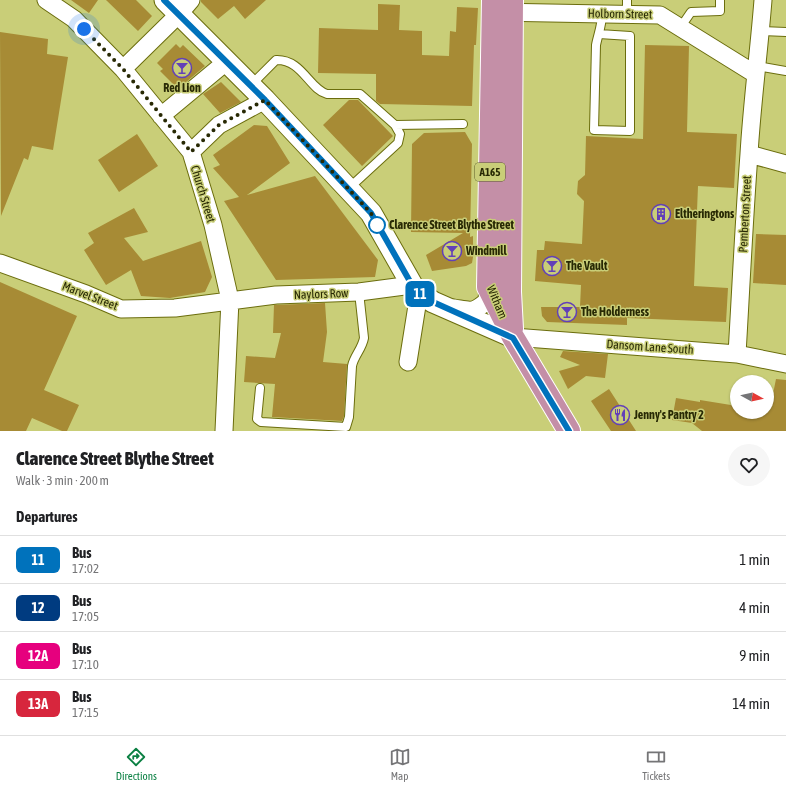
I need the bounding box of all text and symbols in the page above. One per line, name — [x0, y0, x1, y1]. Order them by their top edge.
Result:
street label: Holborn Street — [588, 6, 653, 22]
your location — [74, 19, 94, 39]
bar icon: Red Lion — [171, 57, 193, 79]
place label: Red Lion — [163, 81, 201, 95]
road number: A165 — [475, 163, 505, 181]
street label: Church Street — [188, 164, 218, 225]
street label: Pemberton Street — [736, 175, 754, 253]
building icon: Eltheringtons — [650, 203, 672, 225]
place label: Eltheringtons — [675, 207, 735, 221]
marker: Clarence Street Blythe Street — [368, 216, 386, 234]
place label: Clarence Street Blythe Street — [389, 218, 514, 232]
bar icon: Windmill — [441, 240, 463, 262]
place label: Windmill — [465, 244, 508, 258]
bar icon: The Vault — [541, 255, 563, 277]
place label: The Vault — [566, 259, 608, 273]
street label: Marvel Street — [60, 279, 120, 313]
line badge: 11 — [402, 281, 438, 307]
street label: Witham — [484, 283, 510, 321]
street label: Naylors Row — [294, 286, 348, 302]
text: 11 — [413, 286, 427, 302]
bar icon: The Holderness — [556, 301, 578, 323]
place label: The Holderness — [581, 305, 650, 319]
street label: Dansom Lane South — [606, 337, 694, 357]
north arrow — [730, 375, 774, 419]
map controls — [730, 375, 774, 419]
restaurant icon: Jenny's Pantry 2 — [609, 404, 631, 426]
place label: Jenny's Pantry 2 — [633, 408, 704, 422]
button: heart — [728, 444, 770, 486]
text: Clarence Street Blythe Street — [16, 447, 214, 469]
text: Walk · 3 min · 200 m — [16, 473, 109, 488]
text: Departures — [16, 508, 78, 525]
text: Bus — [72, 544, 92, 561]
text: 1 min — [739, 551, 770, 568]
text: 11 — [31, 552, 45, 568]
text: 17:02 — [72, 561, 99, 576]
text: Bus — [72, 592, 92, 609]
text: 4 min — [739, 599, 770, 616]
text: 12 — [31, 600, 45, 616]
text: 17:05 — [72, 609, 99, 624]
text: Bus — [72, 640, 92, 657]
text: 9 min — [739, 647, 770, 664]
text: 12A — [28, 648, 48, 664]
text: 17:10 — [72, 657, 99, 672]
text: Bus — [72, 688, 92, 705]
text: 14 min — [732, 695, 770, 712]
text: 13A — [28, 696, 48, 712]
text: 17:15 — [72, 705, 99, 720]
tab: Directions — [116, 746, 157, 782]
tab: Map — [389, 746, 411, 782]
tab: Tickets — [642, 746, 670, 782]

